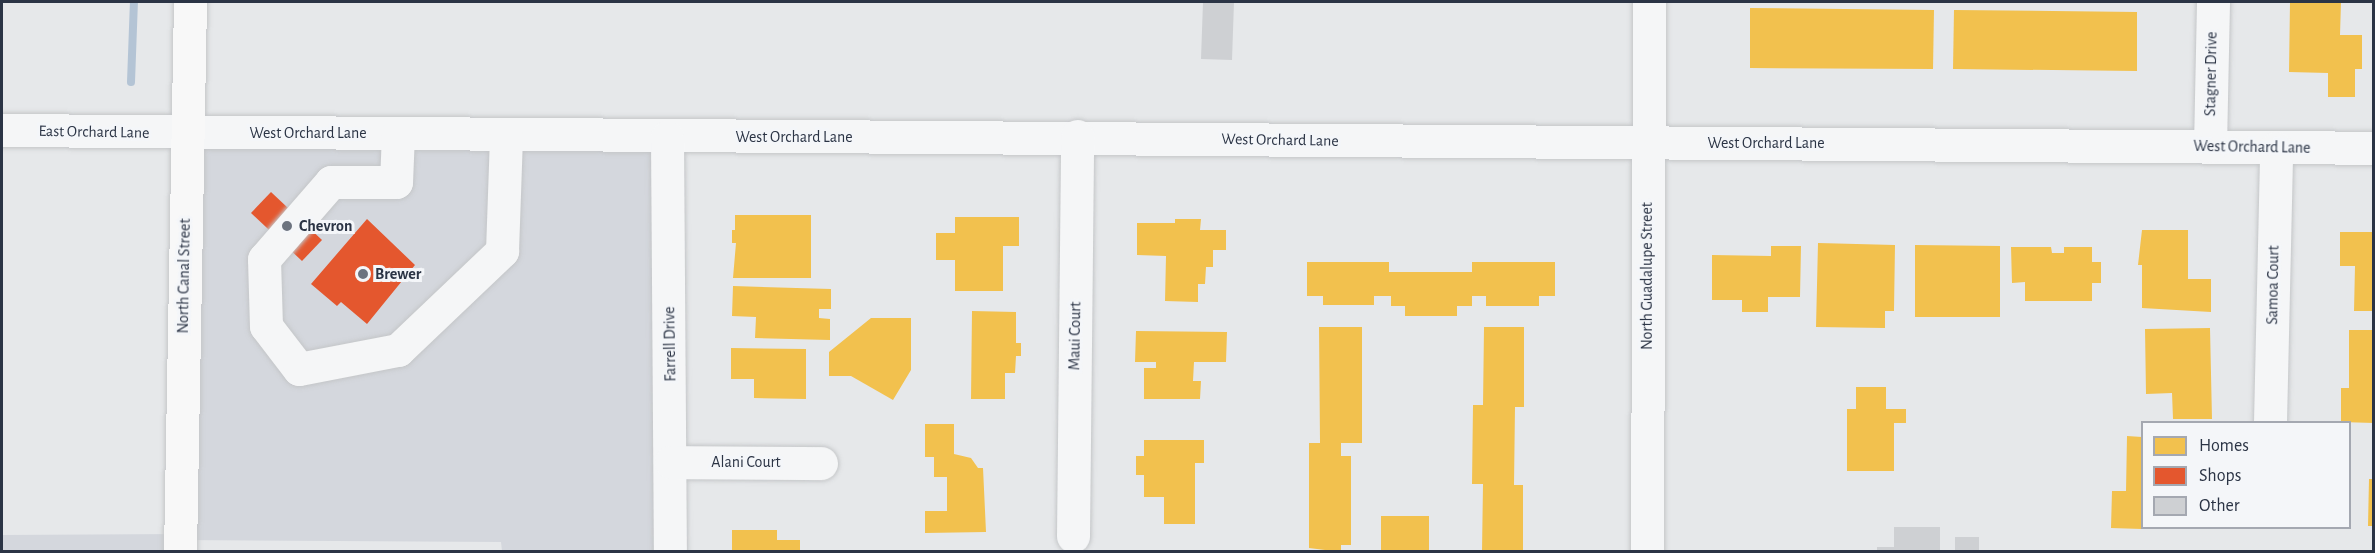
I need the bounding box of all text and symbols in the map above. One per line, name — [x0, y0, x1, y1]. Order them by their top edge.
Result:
street label: Stagner Drive — [2201, 32, 2221, 116]
street label: East Orchard Lane — [38, 121, 150, 143]
street label: West Orchard Lane — [249, 123, 367, 143]
street label: West Orchard Lane — [735, 127, 853, 147]
street label: West Orchard Lane — [1221, 129, 1339, 151]
street label: West Orchard Lane — [1707, 133, 1825, 153]
street label: West Orchard Lane — [2193, 136, 2311, 158]
street label: North Guadalupe Street — [1637, 202, 1657, 350]
place label: Chevron — [299, 216, 352, 236]
street label: North Canal Street — [173, 218, 195, 334]
marker: Chevron — [280, 219, 294, 233]
street label: Samoa Court — [2263, 245, 2283, 325]
place label: Brewer — [375, 264, 421, 284]
marker: Brewer — [356, 267, 370, 281]
street label: Maui Court — [1065, 302, 1085, 370]
street label: Farrell Drive — [660, 306, 680, 382]
legend — [2141, 421, 2351, 529]
text: Homes — [2199, 437, 2249, 455]
street label: Alani Court — [711, 452, 781, 472]
text: Shops — [2199, 467, 2241, 485]
text: Other — [2199, 497, 2240, 515]

